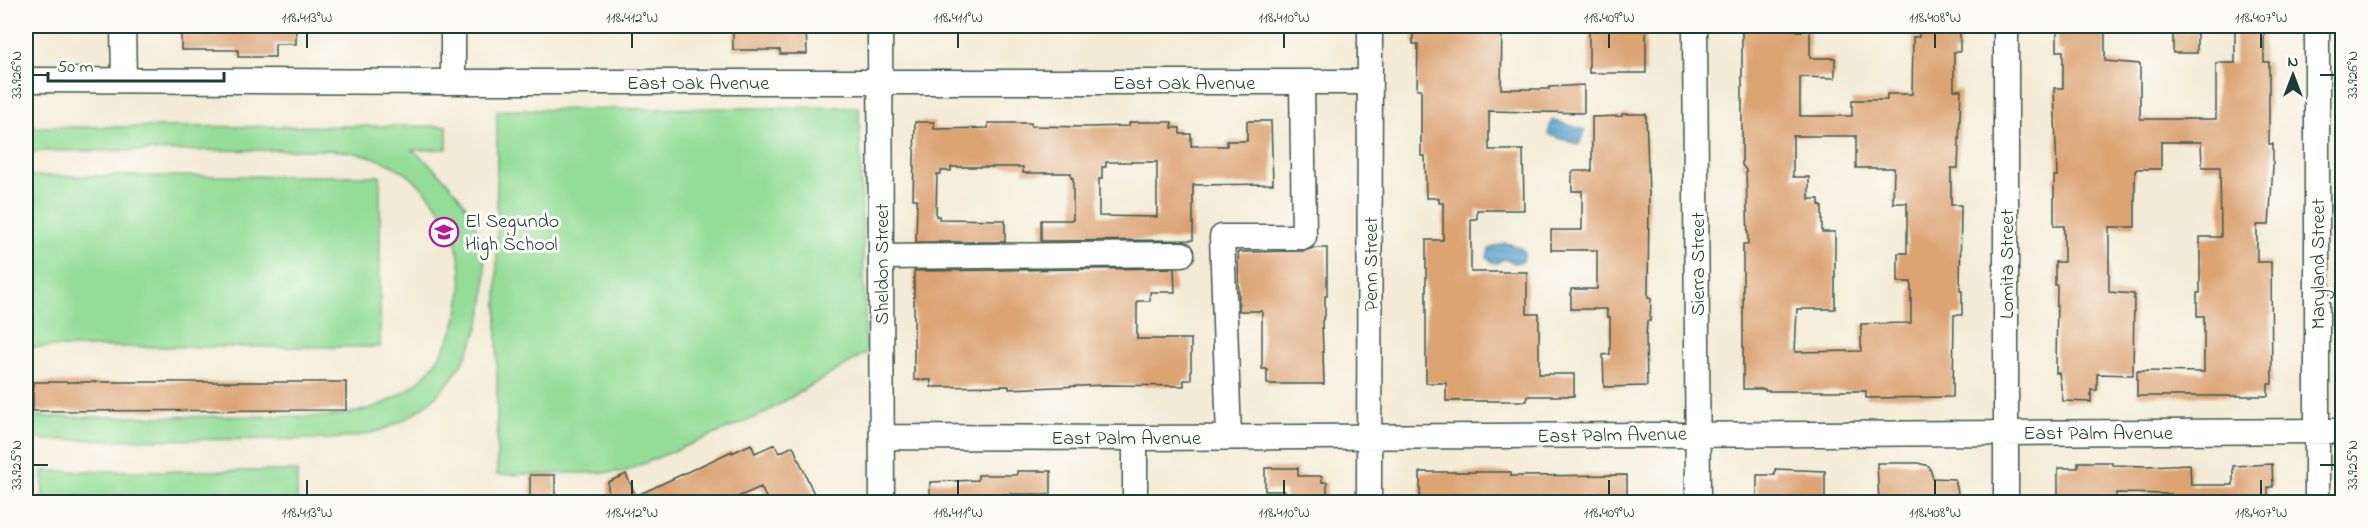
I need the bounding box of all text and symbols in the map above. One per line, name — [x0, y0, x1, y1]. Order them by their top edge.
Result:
text: 118.413°W — [281, 7, 333, 29]
text: 118.412°W — [606, 7, 658, 29]
text: 118.411°W — [933, 7, 983, 29]
text: 118.410°W — [1258, 7, 1310, 29]
text: 118.409°W — [1583, 7, 1635, 29]
text: 118.408°W — [1909, 7, 1961, 29]
text: 118.407°W — [2235, 7, 2287, 29]
scale bar — [48, 45, 224, 83]
north arrow — [2263, 45, 2323, 105]
text: N — [2288, 50, 2299, 74]
text: 33.926°N — [6, 51, 28, 99]
text: 33.926°N — [2342, 51, 2364, 99]
text: 50 m — [57, 55, 94, 81]
street label: East Oak Avenue — [627, 70, 769, 99]
street label: East Oak Avenue — [1113, 70, 1255, 99]
street label: Maryland Street — [2305, 198, 2334, 329]
street label: Sheldon Street — [869, 203, 898, 325]
place label: El Segundo High School — [465, 208, 559, 261]
street label: Lomita Street — [1994, 209, 2023, 319]
street label: Sierra Street — [1685, 212, 1714, 316]
school or university icon: El Segundo High School — [428, 216, 460, 248]
street label: Penn Street — [1358, 216, 1387, 311]
street label: East Palm Avenue — [2023, 420, 2173, 449]
street label: East Palm Avenue — [1537, 421, 1687, 452]
street label: East Palm Avenue — [1051, 425, 1201, 454]
text: 33.925°N — [6, 440, 28, 490]
text: 33.925°N — [2342, 440, 2364, 490]
text: 118.413°W — [281, 502, 333, 524]
text: 118.412°W — [606, 502, 658, 524]
text: 118.411°W — [933, 502, 983, 524]
text: 118.410°W — [1258, 502, 1310, 524]
text: 118.409°W — [1583, 502, 1635, 524]
text: 118.408°W — [1909, 502, 1961, 524]
text: 118.407°W — [2235, 502, 2287, 524]

